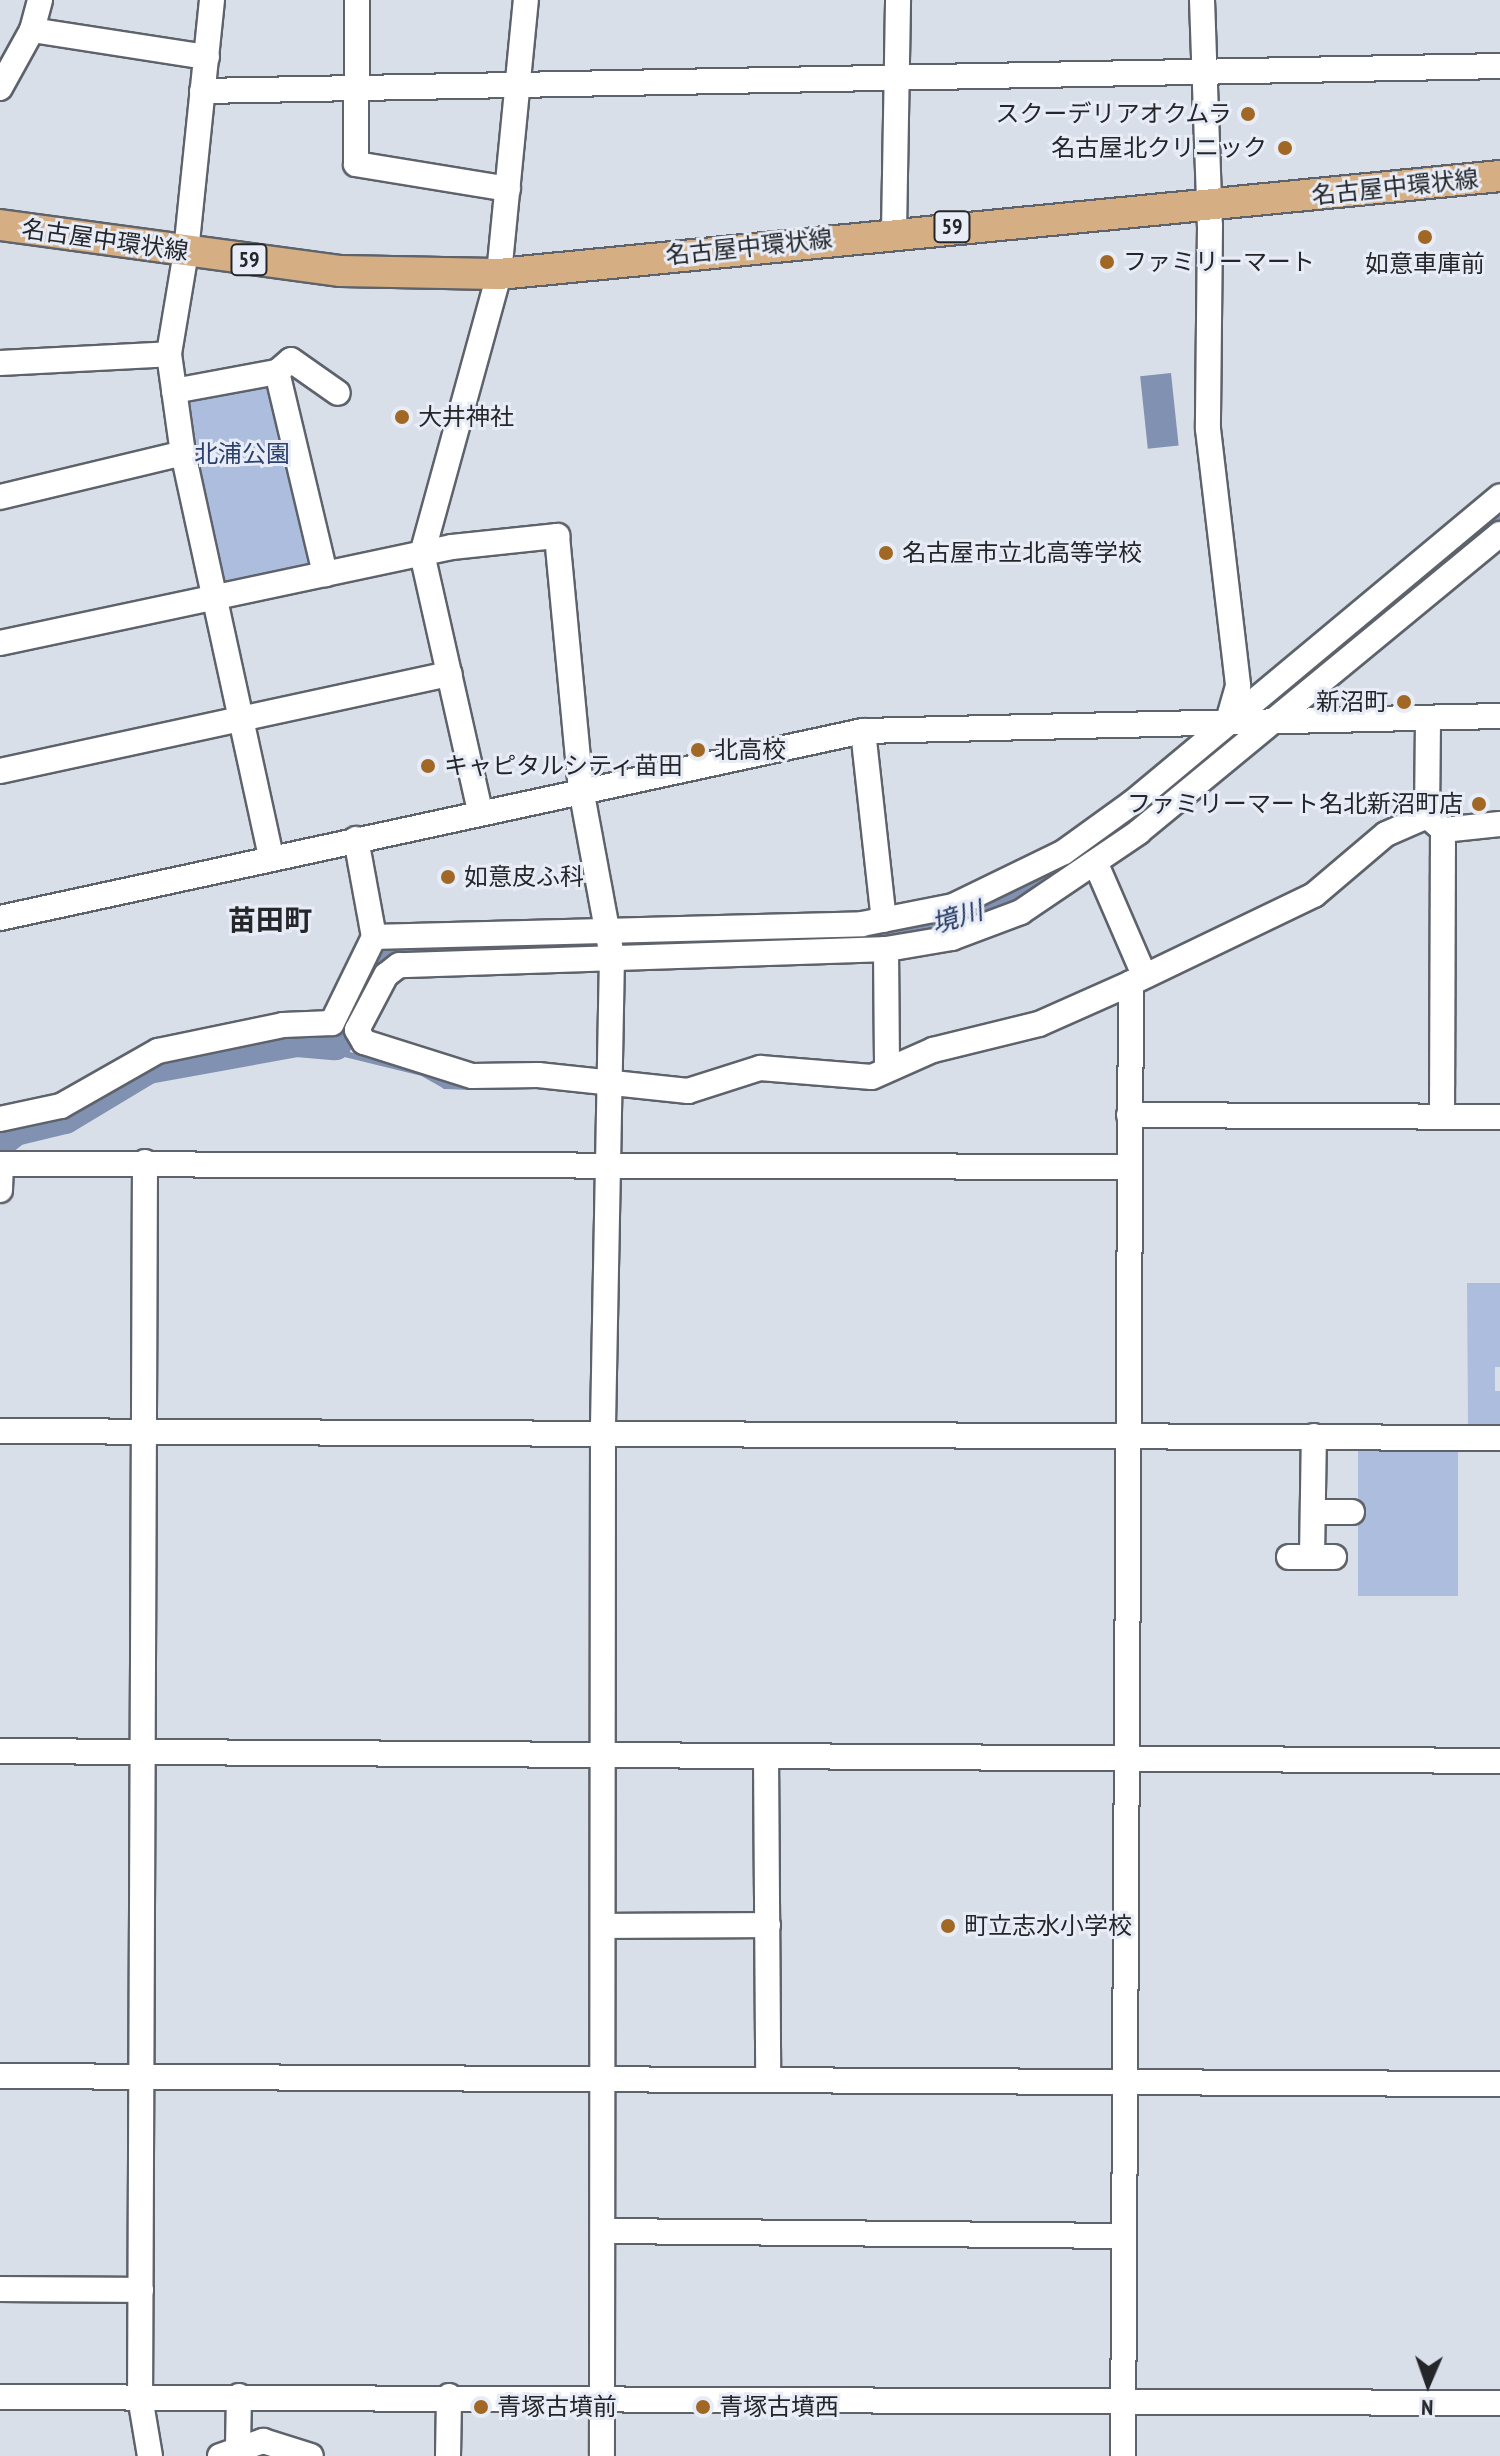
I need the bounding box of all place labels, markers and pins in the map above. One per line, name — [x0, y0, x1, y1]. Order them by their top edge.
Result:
place label: スクーデリアオクムラ — [992, 100, 1232, 128]
marker: スクーデリアオクムラ — [1239, 105, 1257, 123]
place label: 名古屋北クリニック — [1051, 134, 1267, 162]
marker: 名古屋北クリニック — [1274, 137, 1296, 159]
marker: 如意車庫前 — [1416, 228, 1434, 246]
place label: ファミリーマート — [1123, 248, 1315, 276]
place label: 如意車庫前 — [1365, 250, 1485, 278]
marker: ファミリーマート — [1098, 253, 1116, 271]
place label: 大井神社 — [418, 403, 514, 431]
marker: 大井神社 — [393, 408, 411, 426]
place label: 名古屋市立北高等学校 — [902, 539, 1142, 567]
marker: 名古屋市立北高等学校 — [877, 544, 895, 562]
place label: 新沼町 — [1316, 688, 1388, 716]
marker: 新沼町 — [1395, 693, 1413, 711]
place label: 北高校 — [714, 736, 786, 764]
marker: 北高校 — [689, 741, 707, 759]
place label: キャピタルシティ苗田 — [444, 752, 684, 780]
marker: キャピタルシティ苗田 — [419, 757, 437, 775]
place label: ファミリーマート名北新沼町店 — [1127, 790, 1463, 818]
marker: ファミリーマート名北新沼町店 — [1470, 795, 1488, 813]
place label: 如意皮ふ科 — [464, 863, 584, 891]
marker: 如意皮ふ科 — [439, 868, 457, 886]
place label: 町立志水小学校 — [964, 1912, 1132, 1940]
marker: 町立志水小学校 — [939, 1917, 957, 1935]
place label: 青塚古墳前 — [497, 2393, 617, 2421]
place label: 青塚古墳西 — [719, 2393, 839, 2421]
marker: 青塚古墳前 — [472, 2398, 490, 2416]
marker: 青塚古墳西 — [694, 2398, 712, 2416]

